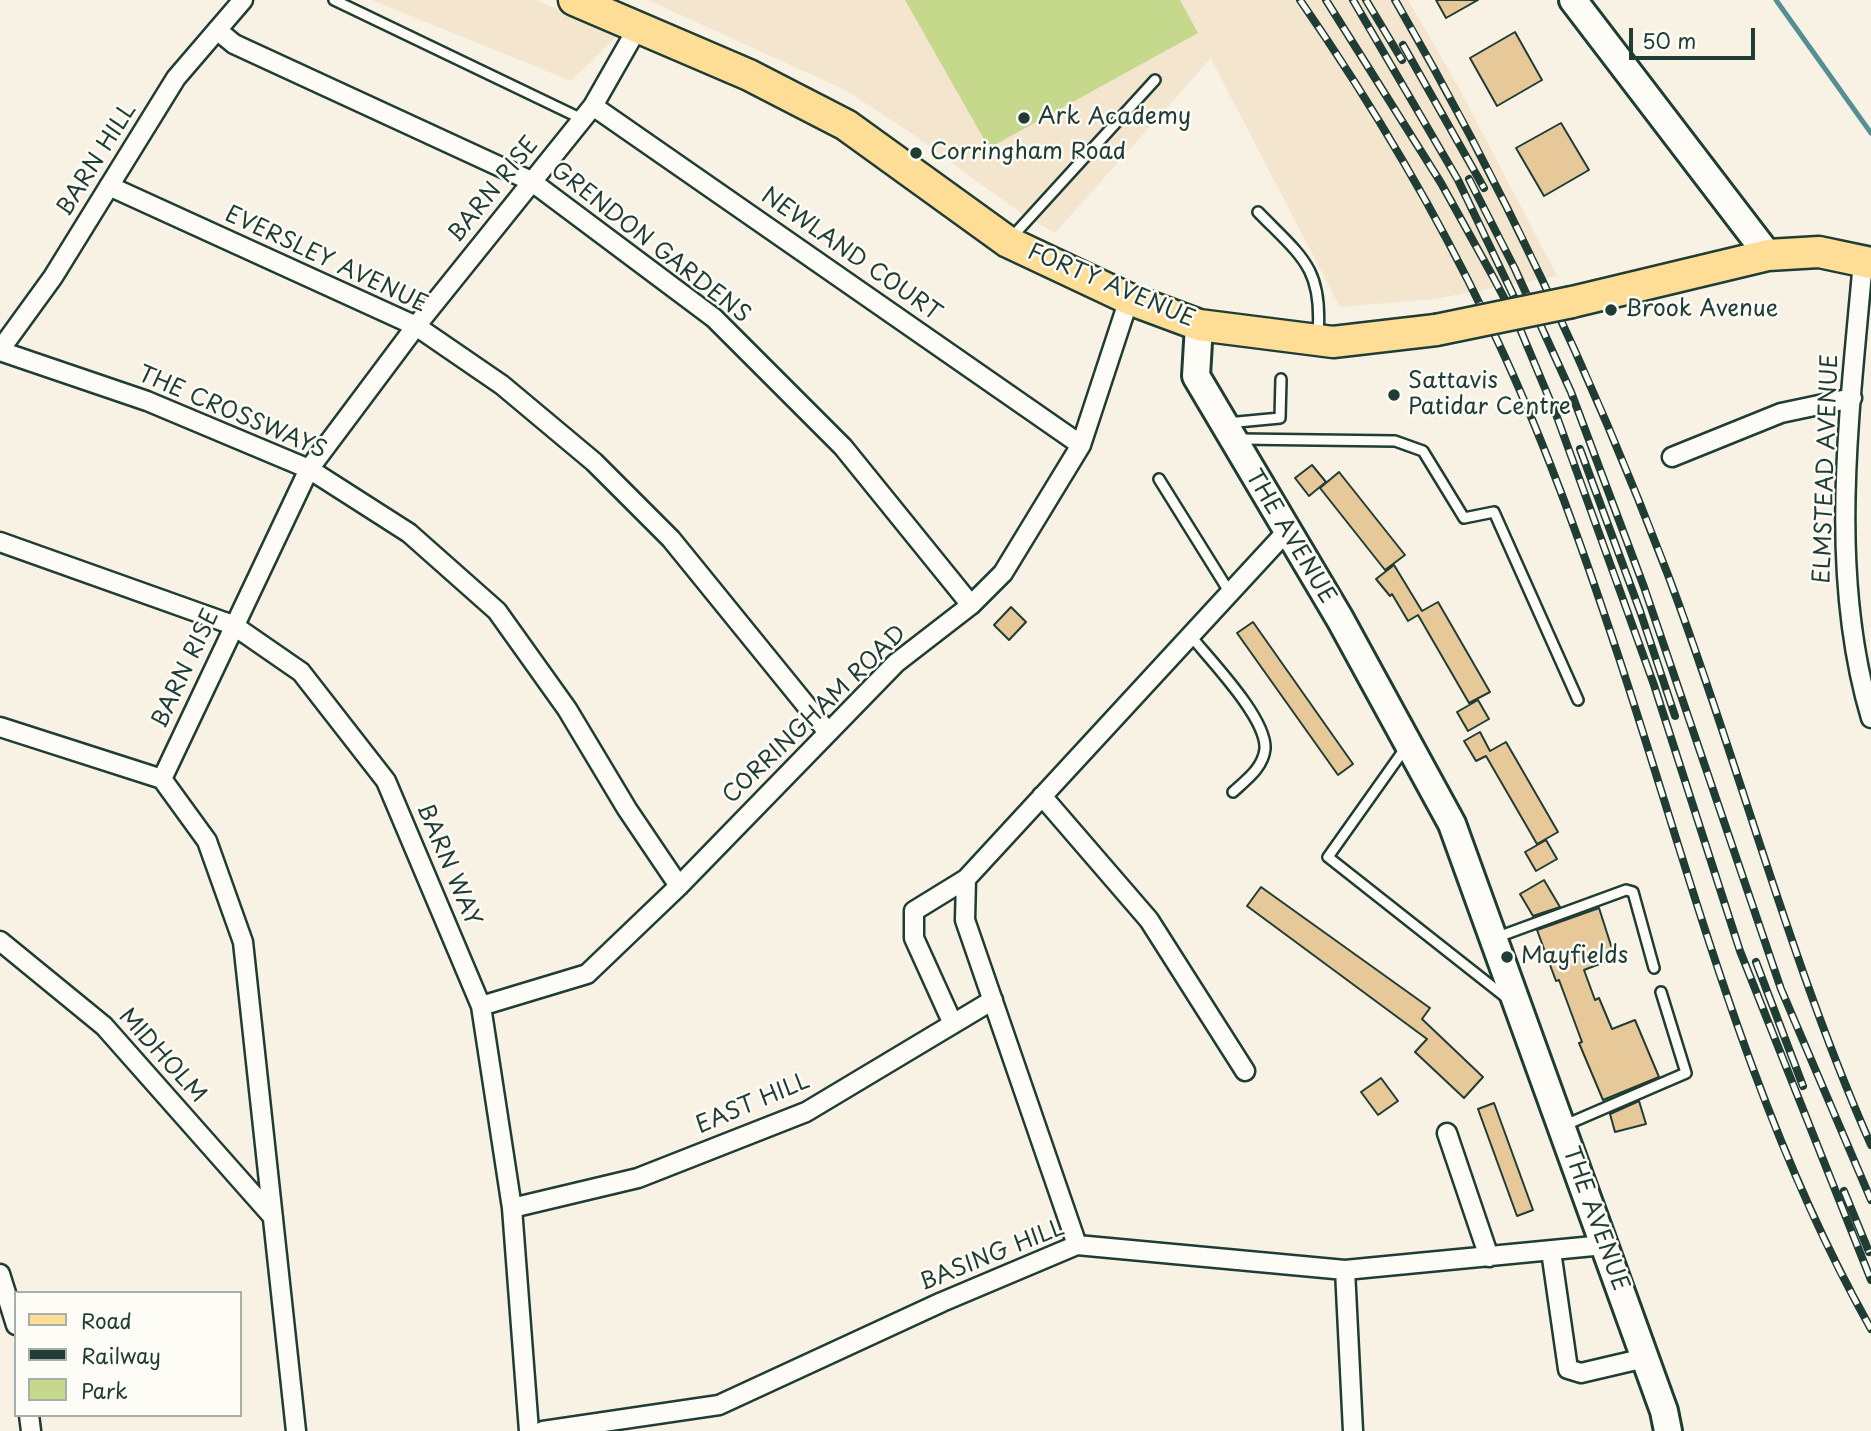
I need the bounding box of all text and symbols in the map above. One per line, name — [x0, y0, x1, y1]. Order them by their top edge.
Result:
scale bar — [1633, 14, 1759, 58]
text: 50 m — [1642, 24, 1696, 56]
street label: BARN HILL — [51, 98, 143, 222]
place label: Ark Academy — [1038, 104, 1191, 132]
marker: Ark Academy — [1016, 110, 1032, 126]
street label: BARN RISE — [443, 131, 545, 249]
place label: Corringham Road — [930, 139, 1126, 167]
marker: Corringham Road — [908, 145, 924, 161]
street label: GRENDON GARDENS — [545, 157, 755, 329]
street label: NEWLAND COURT — [756, 182, 946, 328]
street label: EVERSLEY AVENUE — [220, 201, 432, 319]
street label: FORTY AVENUE — [1023, 238, 1199, 334]
place label: Brook Avenue — [1625, 296, 1778, 324]
marker: Brook Avenue — [1603, 302, 1619, 318]
street label: ELMSTEAD AVENUE — [1809, 354, 1845, 584]
street label: THE CROSSWAYS — [134, 361, 330, 465]
place label: Sattavis Patidar Centre — [1408, 368, 1571, 422]
marker: Sattavis Patidar Centre — [1386, 387, 1402, 403]
street label: THE AVENUE — [1239, 465, 1341, 609]
street label: BARN RISE — [146, 605, 226, 733]
street label: CORRINGHAM ROAD — [718, 620, 912, 810]
street label: BARN WAY — [410, 799, 486, 931]
place label: Mayfields — [1521, 943, 1628, 971]
marker: Mayfields — [1499, 949, 1515, 965]
street label: MIDHOLM — [112, 1003, 212, 1109]
street label: EAST HILL — [692, 1068, 814, 1140]
street label: THE AVENUE — [1556, 1143, 1634, 1295]
street label: BASING HILL — [916, 1214, 1068, 1298]
legend — [14, 1291, 242, 1417]
text: Road — [81, 1304, 132, 1336]
text: Railway — [81, 1339, 161, 1371]
text: Park — [81, 1374, 128, 1406]

